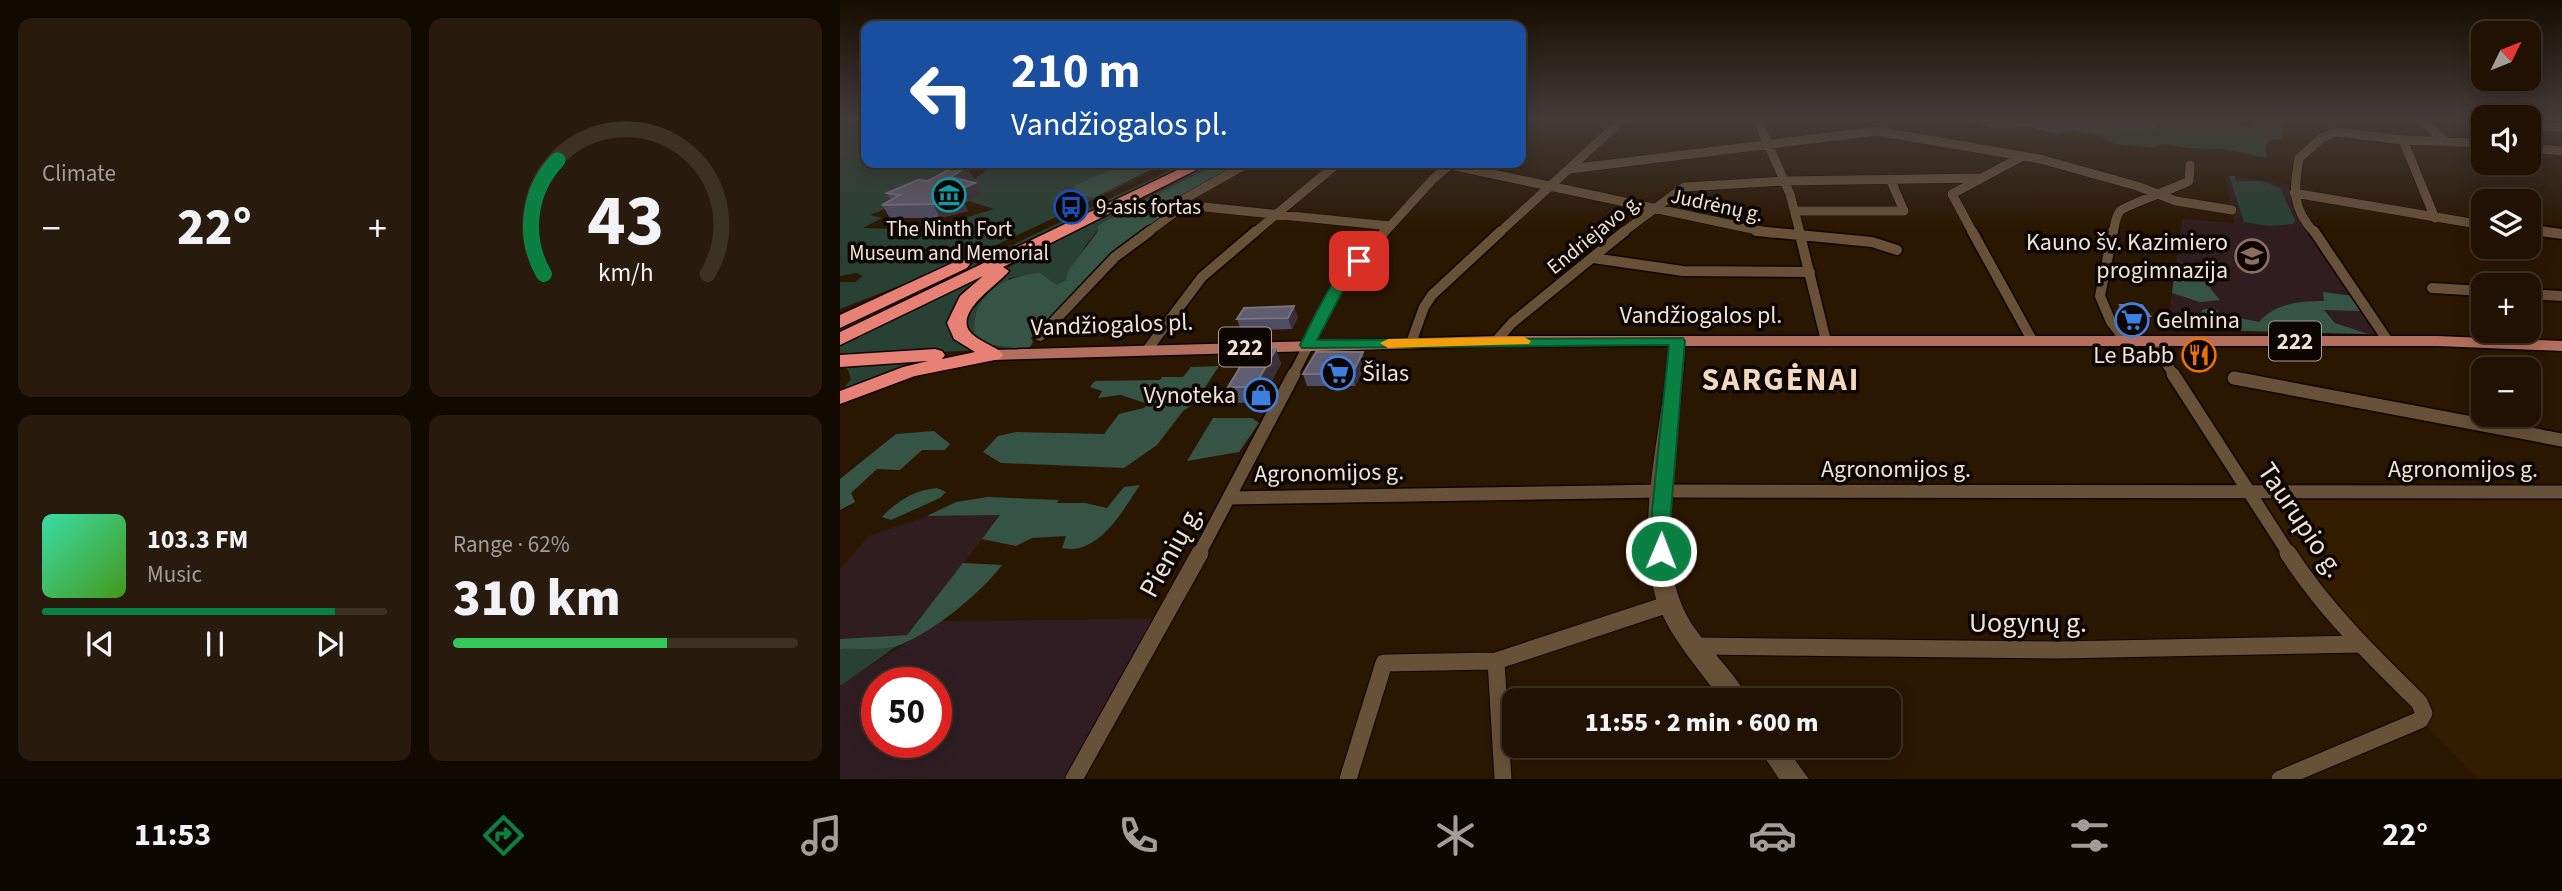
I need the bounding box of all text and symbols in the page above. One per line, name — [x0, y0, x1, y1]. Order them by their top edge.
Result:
north arrow — [2471, 21, 2541, 91]
map controls — [2471, 21, 2541, 427]
text: 210 m — [1011, 37, 1140, 107]
icon: left — [896, 49, 987, 140]
text: Vandžiogalos pl. — [1011, 102, 1228, 148]
button: sound — [2471, 105, 2541, 175]
text: Climate — [42, 157, 116, 190]
text: 43 — [587, 169, 664, 273]
museum icon: The Ninth Fort Museum and Memorial — [930, 176, 968, 214]
street label: Judrėnų g. — [1668, 181, 1766, 229]
street label: Endriejavo g. — [1540, 186, 1648, 282]
bus stop icon: 9-asis fortas — [1052, 188, 1090, 226]
button: layers — [2471, 189, 2541, 259]
text: 22° — [177, 191, 252, 265]
place label: 9-asis fortas — [1096, 192, 1201, 222]
text: − — [42, 202, 61, 256]
text: + — [368, 202, 387, 256]
place label: The Ninth Fort Museum and Memorial — [849, 214, 1049, 268]
place label: Kauno šv. Kazimiero progimnazija — [2026, 225, 2228, 288]
pin — [1329, 231, 1389, 291]
school or university icon: Kauno šv. Kazimiero progimnazija — [2233, 237, 2271, 275]
icon: arrive — [1340, 242, 1378, 280]
text: km/h — [598, 254, 653, 290]
button: + — [2471, 273, 2541, 343]
street label: Vandžiogalos pl. — [1620, 298, 1782, 333]
supermarket icon: Gelmina — [2113, 301, 2151, 339]
place label: Gelmina — [2156, 303, 2240, 338]
street label: Vandžiogalos pl. — [1030, 305, 1194, 345]
road number: 222 — [2269, 322, 2321, 360]
road number: 222 — [1219, 328, 1271, 366]
restaurant icon: Le Babb — [2180, 336, 2218, 374]
place label: Le Babb — [2093, 338, 2174, 373]
supermarket icon: Šilas — [1319, 354, 1357, 392]
place label: Šilas — [1362, 356, 1409, 391]
district label: SARGĖNAI — [1702, 357, 1860, 403]
button: − — [2471, 357, 2541, 427]
shop icon: Vynoteka — [1242, 376, 1280, 414]
place label: Vynoteka — [1143, 378, 1236, 413]
street label: Agronomijos g. — [1821, 452, 1971, 487]
street label: Agronomijos g. — [2388, 452, 2538, 487]
street label: Agronomijos g. — [1254, 454, 1404, 492]
street label: Taurupio g. — [2248, 454, 2354, 586]
street label: Pienių g. — [1129, 497, 1213, 605]
position arrow — [1624, 514, 1698, 588]
text: 103.3 FM — [147, 521, 248, 558]
text: Range · 62% — [453, 528, 570, 561]
text: Music — [147, 558, 202, 591]
text: 310 km — [453, 562, 621, 636]
street label: Uogynų g. — [1969, 603, 2087, 643]
icon: previous — [81, 625, 119, 663]
icon: pause — [196, 625, 234, 663]
icon: next — [311, 625, 349, 663]
speed limit sign: 50 — [861, 667, 952, 758]
text: 11:55 · 2 min · 600 m — [1585, 704, 1818, 741]
icon: directions — [479, 811, 528, 860]
icon: music — [797, 811, 846, 860]
icon: phone — [1114, 811, 1163, 860]
icon: climate — [1431, 811, 1480, 860]
icon: car — [1748, 811, 1797, 860]
icon: filters — [2065, 811, 2114, 860]
text: 11:53 — [134, 812, 211, 858]
text: 22° — [2382, 812, 2428, 858]

